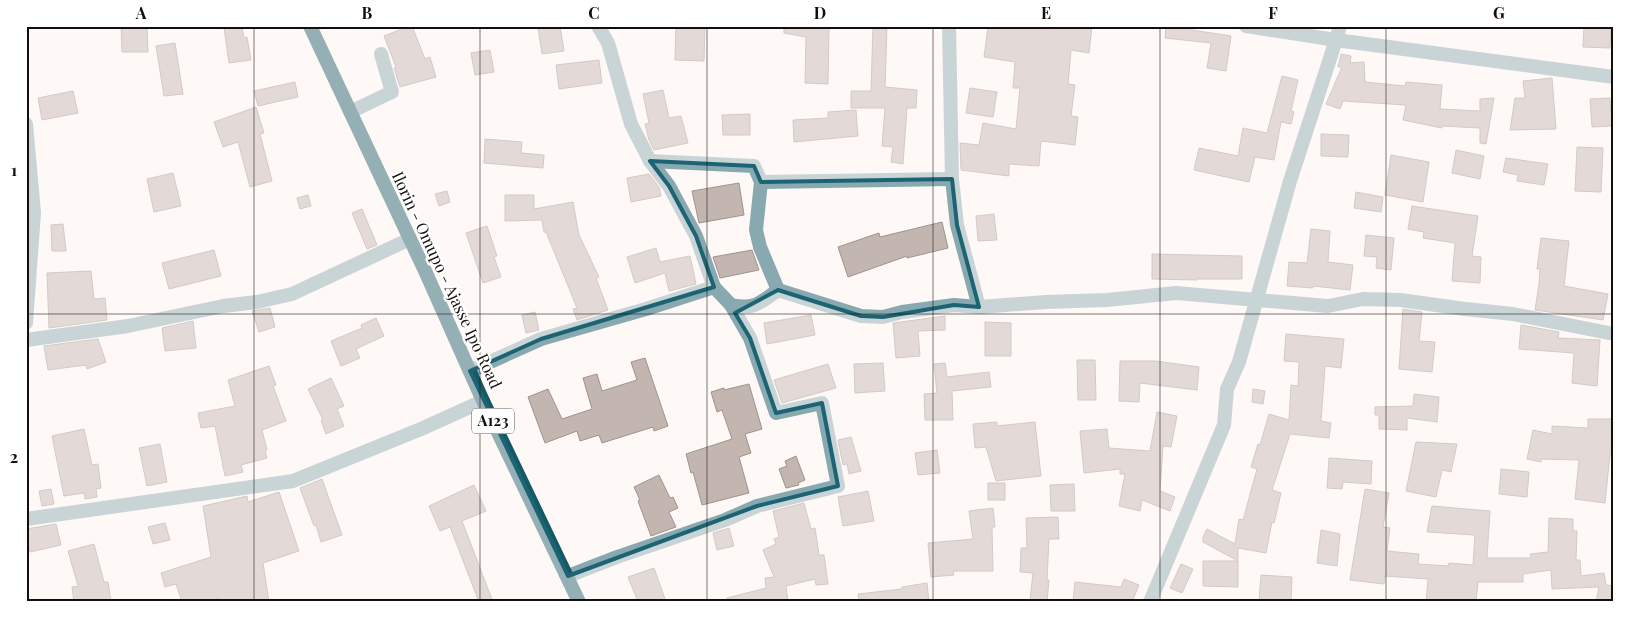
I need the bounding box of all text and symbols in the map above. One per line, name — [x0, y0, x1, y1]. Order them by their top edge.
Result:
text: A — [135, 2, 147, 23]
text: B — [362, 2, 373, 23]
text: C — [588, 2, 600, 23]
text: D — [814, 2, 826, 23]
text: E — [1041, 2, 1051, 23]
text: F — [1268, 2, 1278, 23]
text: G — [1493, 2, 1505, 23]
text: 1 — [11, 159, 17, 180]
street label: Ilorin - Omupo - Ajasse Ipo Road — [388, 168, 507, 392]
road number: A123 — [472, 408, 514, 434]
text: 2 — [10, 446, 18, 467]

